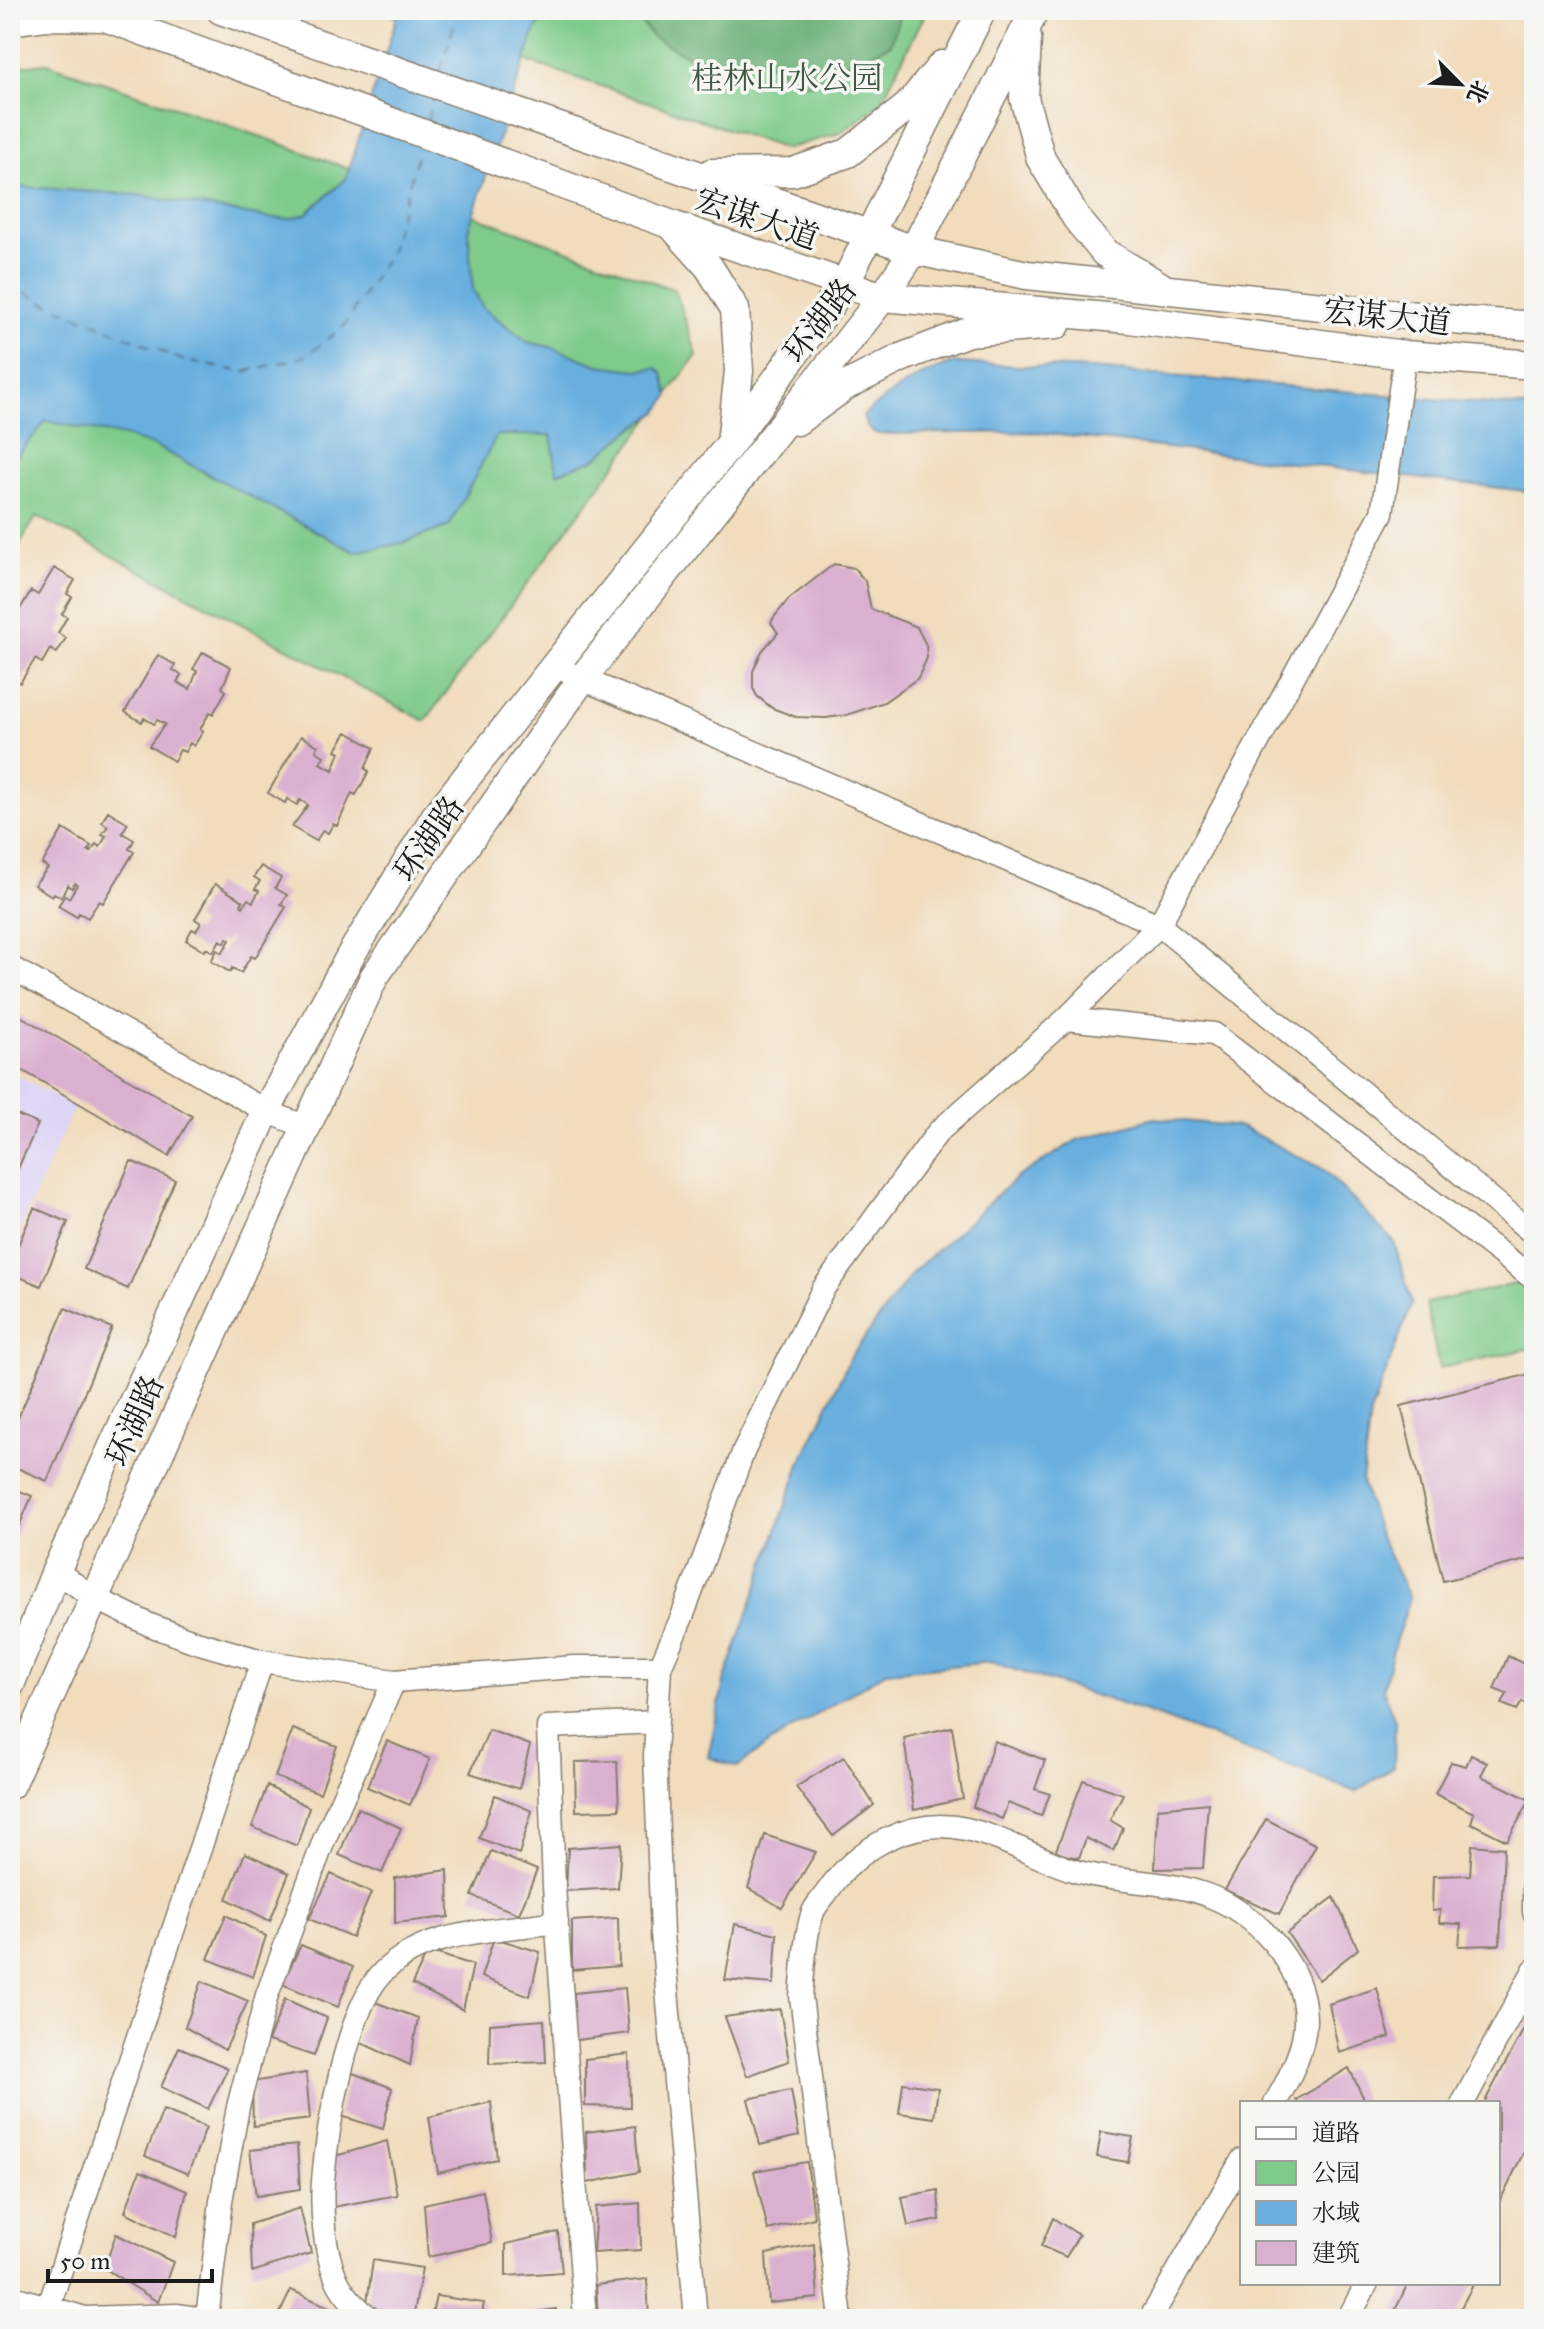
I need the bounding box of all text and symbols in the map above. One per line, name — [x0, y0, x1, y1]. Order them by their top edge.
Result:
north arrow — [1420, 44, 1500, 124]
park label: 桂林山水公园 — [691, 59, 883, 98]
text: 北 — [1461, 76, 1495, 107]
street label: 宏谋大道 — [690, 180, 824, 258]
street label: 环湖路 — [775, 271, 865, 371]
street label: 宏谋大道 — [1321, 291, 1453, 343]
street label: 环湖路 — [385, 788, 473, 890]
street label: 环湖路 — [98, 1369, 172, 1473]
legend — [1240, 2101, 1500, 2285]
text: 道路 — [1312, 2118, 1360, 2148]
text: 公园 — [1312, 2158, 1360, 2188]
text: 水域 — [1312, 2198, 1360, 2228]
scale bar — [48, 2233, 212, 2283]
text: 建筑 — [1312, 2238, 1360, 2268]
text: 50 m — [60, 2246, 110, 2276]

